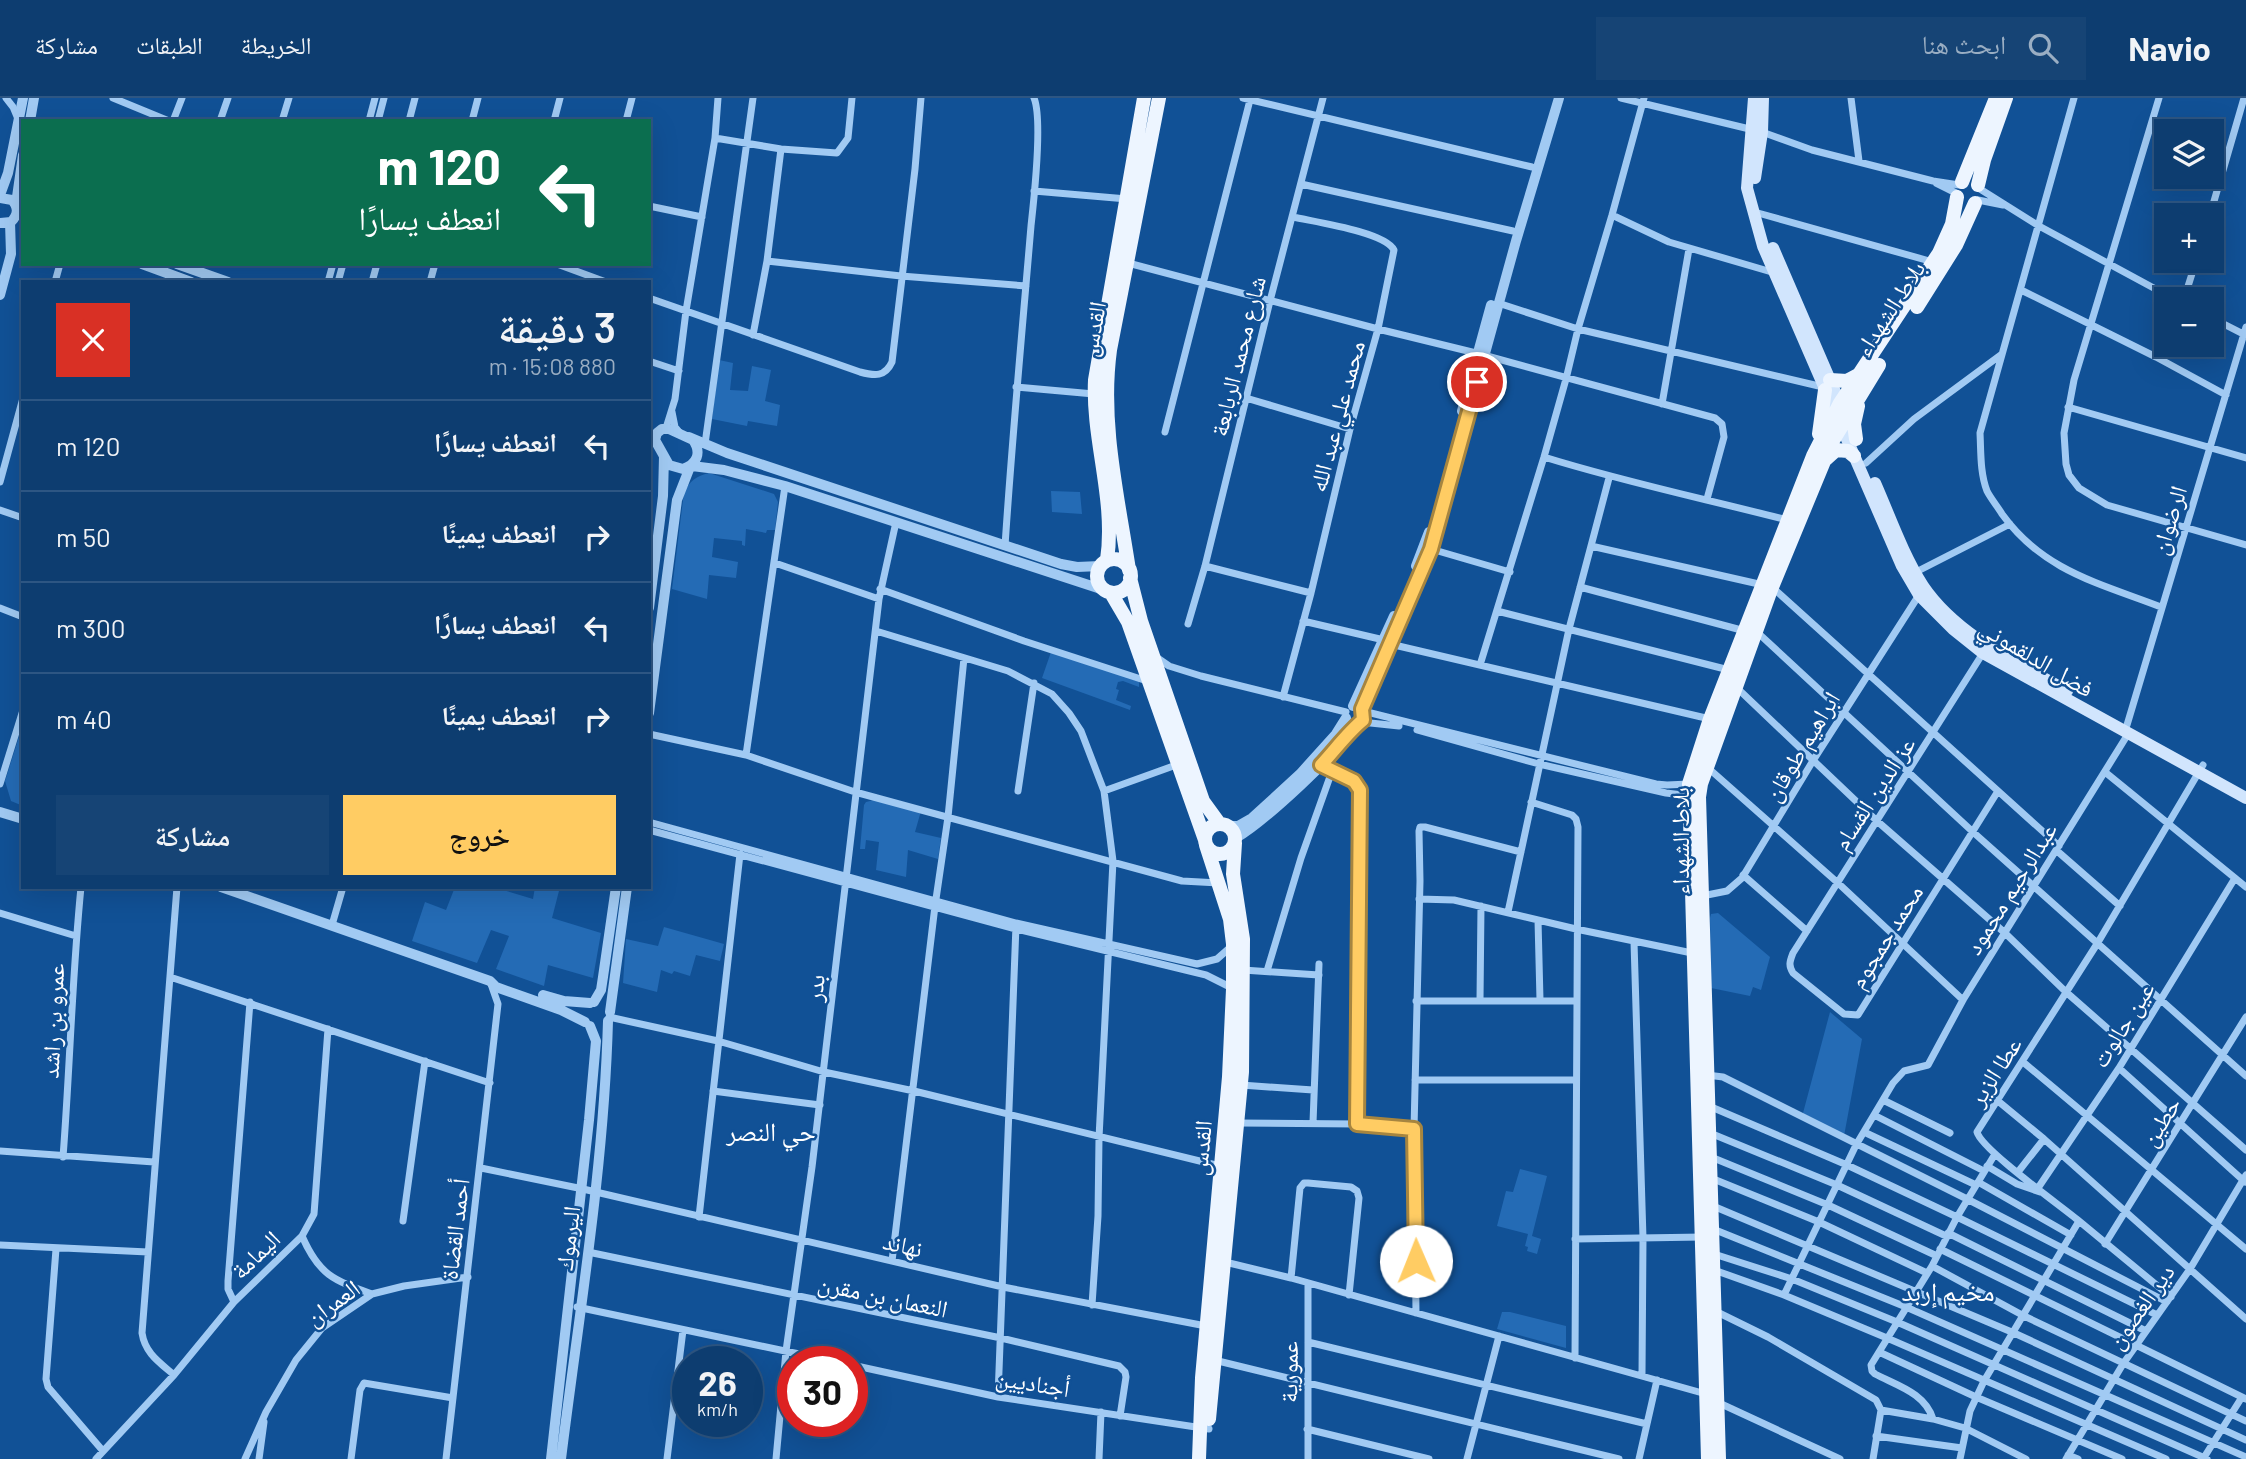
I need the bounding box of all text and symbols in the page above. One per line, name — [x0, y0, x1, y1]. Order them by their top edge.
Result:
search box — [1596, 17, 2086, 80]
text: ابحث هنا — [1922, 28, 2006, 59]
text: Navio — [2128, 28, 2211, 68]
icon: search — [2024, 29, 2062, 67]
text: مشاركة — [35, 30, 98, 59]
text: الطبقات — [136, 30, 203, 59]
text: الخريطة — [241, 30, 311, 59]
map controls — [2154, 119, 2224, 357]
button: layers — [2154, 119, 2224, 189]
text: 120 m — [378, 136, 501, 195]
icon: left — [525, 147, 616, 238]
text: انعطف يسارًا — [358, 198, 501, 236]
button: + — [2154, 203, 2224, 273]
street label: بلاط الشهداء — [1847, 255, 1931, 362]
street label: شارع محمد الربابعة — [1203, 273, 1273, 440]
button: − — [2154, 287, 2224, 357]
street label: القدس — [1073, 299, 1112, 359]
text: 3 دقيقة — [498, 301, 616, 351]
button: close — [56, 303, 130, 377]
street label: محمد علي عبد الله — [1302, 337, 1376, 496]
text: 880 m · 15:08 — [489, 352, 616, 380]
pin — [1447, 352, 1507, 412]
icon: arrive — [1458, 363, 1496, 401]
text: انعطف يسارًا — [434, 426, 557, 457]
icon: left — [578, 427, 616, 465]
text: 120 m — [56, 430, 120, 461]
street label: الرضوان — [2144, 482, 2193, 558]
text: انعطف يمينًا — [442, 517, 557, 548]
icon: right — [578, 518, 616, 556]
text: 50 m — [56, 521, 111, 552]
text: انعطف يسارًا — [434, 608, 557, 639]
icon: left — [578, 609, 616, 647]
street label: فضل الدلقموني — [1971, 611, 2100, 708]
text: 300 m — [56, 612, 126, 643]
street label: ابراهيم طوقان — [1757, 686, 1848, 808]
text: انعطف يمينًا — [442, 699, 557, 730]
icon: right — [578, 700, 616, 738]
text: 40 m — [56, 703, 112, 734]
street label: عز الدين القسام — [1826, 731, 1923, 857]
street label: بلاط الشهداء — [1665, 787, 1694, 895]
button: مشاركة — [56, 795, 329, 875]
button: خروج — [343, 795, 616, 875]
street label: عبدالرحيم محمود — [1958, 817, 2065, 961]
street label: محمد جمجوم — [1842, 879, 1931, 995]
street label: عمرو بن راشد — [35, 963, 70, 1079]
street label: بدر — [798, 973, 831, 1004]
street label: عين جالوت — [2084, 976, 2161, 1073]
street label: عطا الزير — [1960, 1031, 2027, 1112]
street label: حطين — [2134, 1091, 2187, 1152]
district label: حي النصر — [725, 1115, 816, 1152]
street label: القدس — [1183, 1119, 1218, 1177]
street label: أحمد القضاة — [433, 1177, 475, 1281]
street label: اليرموك — [549, 1204, 586, 1272]
street label: اليمامة — [224, 1224, 286, 1285]
position arrow — [1379, 1224, 1453, 1298]
street label: نهاند — [880, 1225, 926, 1263]
street label: دير الغصون — [2100, 1258, 2181, 1355]
street label: النعمان بن مقرن — [815, 1267, 951, 1324]
street label: العمران — [299, 1273, 365, 1332]
district label: مخيم إربد — [1901, 1275, 1995, 1309]
street label: عمورية — [1273, 1341, 1303, 1403]
speed limit sign: 30 — [777, 1346, 868, 1437]
text: 26 — [698, 1361, 737, 1403]
street label: أجناديين — [994, 1362, 1072, 1403]
text: km/h — [697, 1398, 738, 1420]

